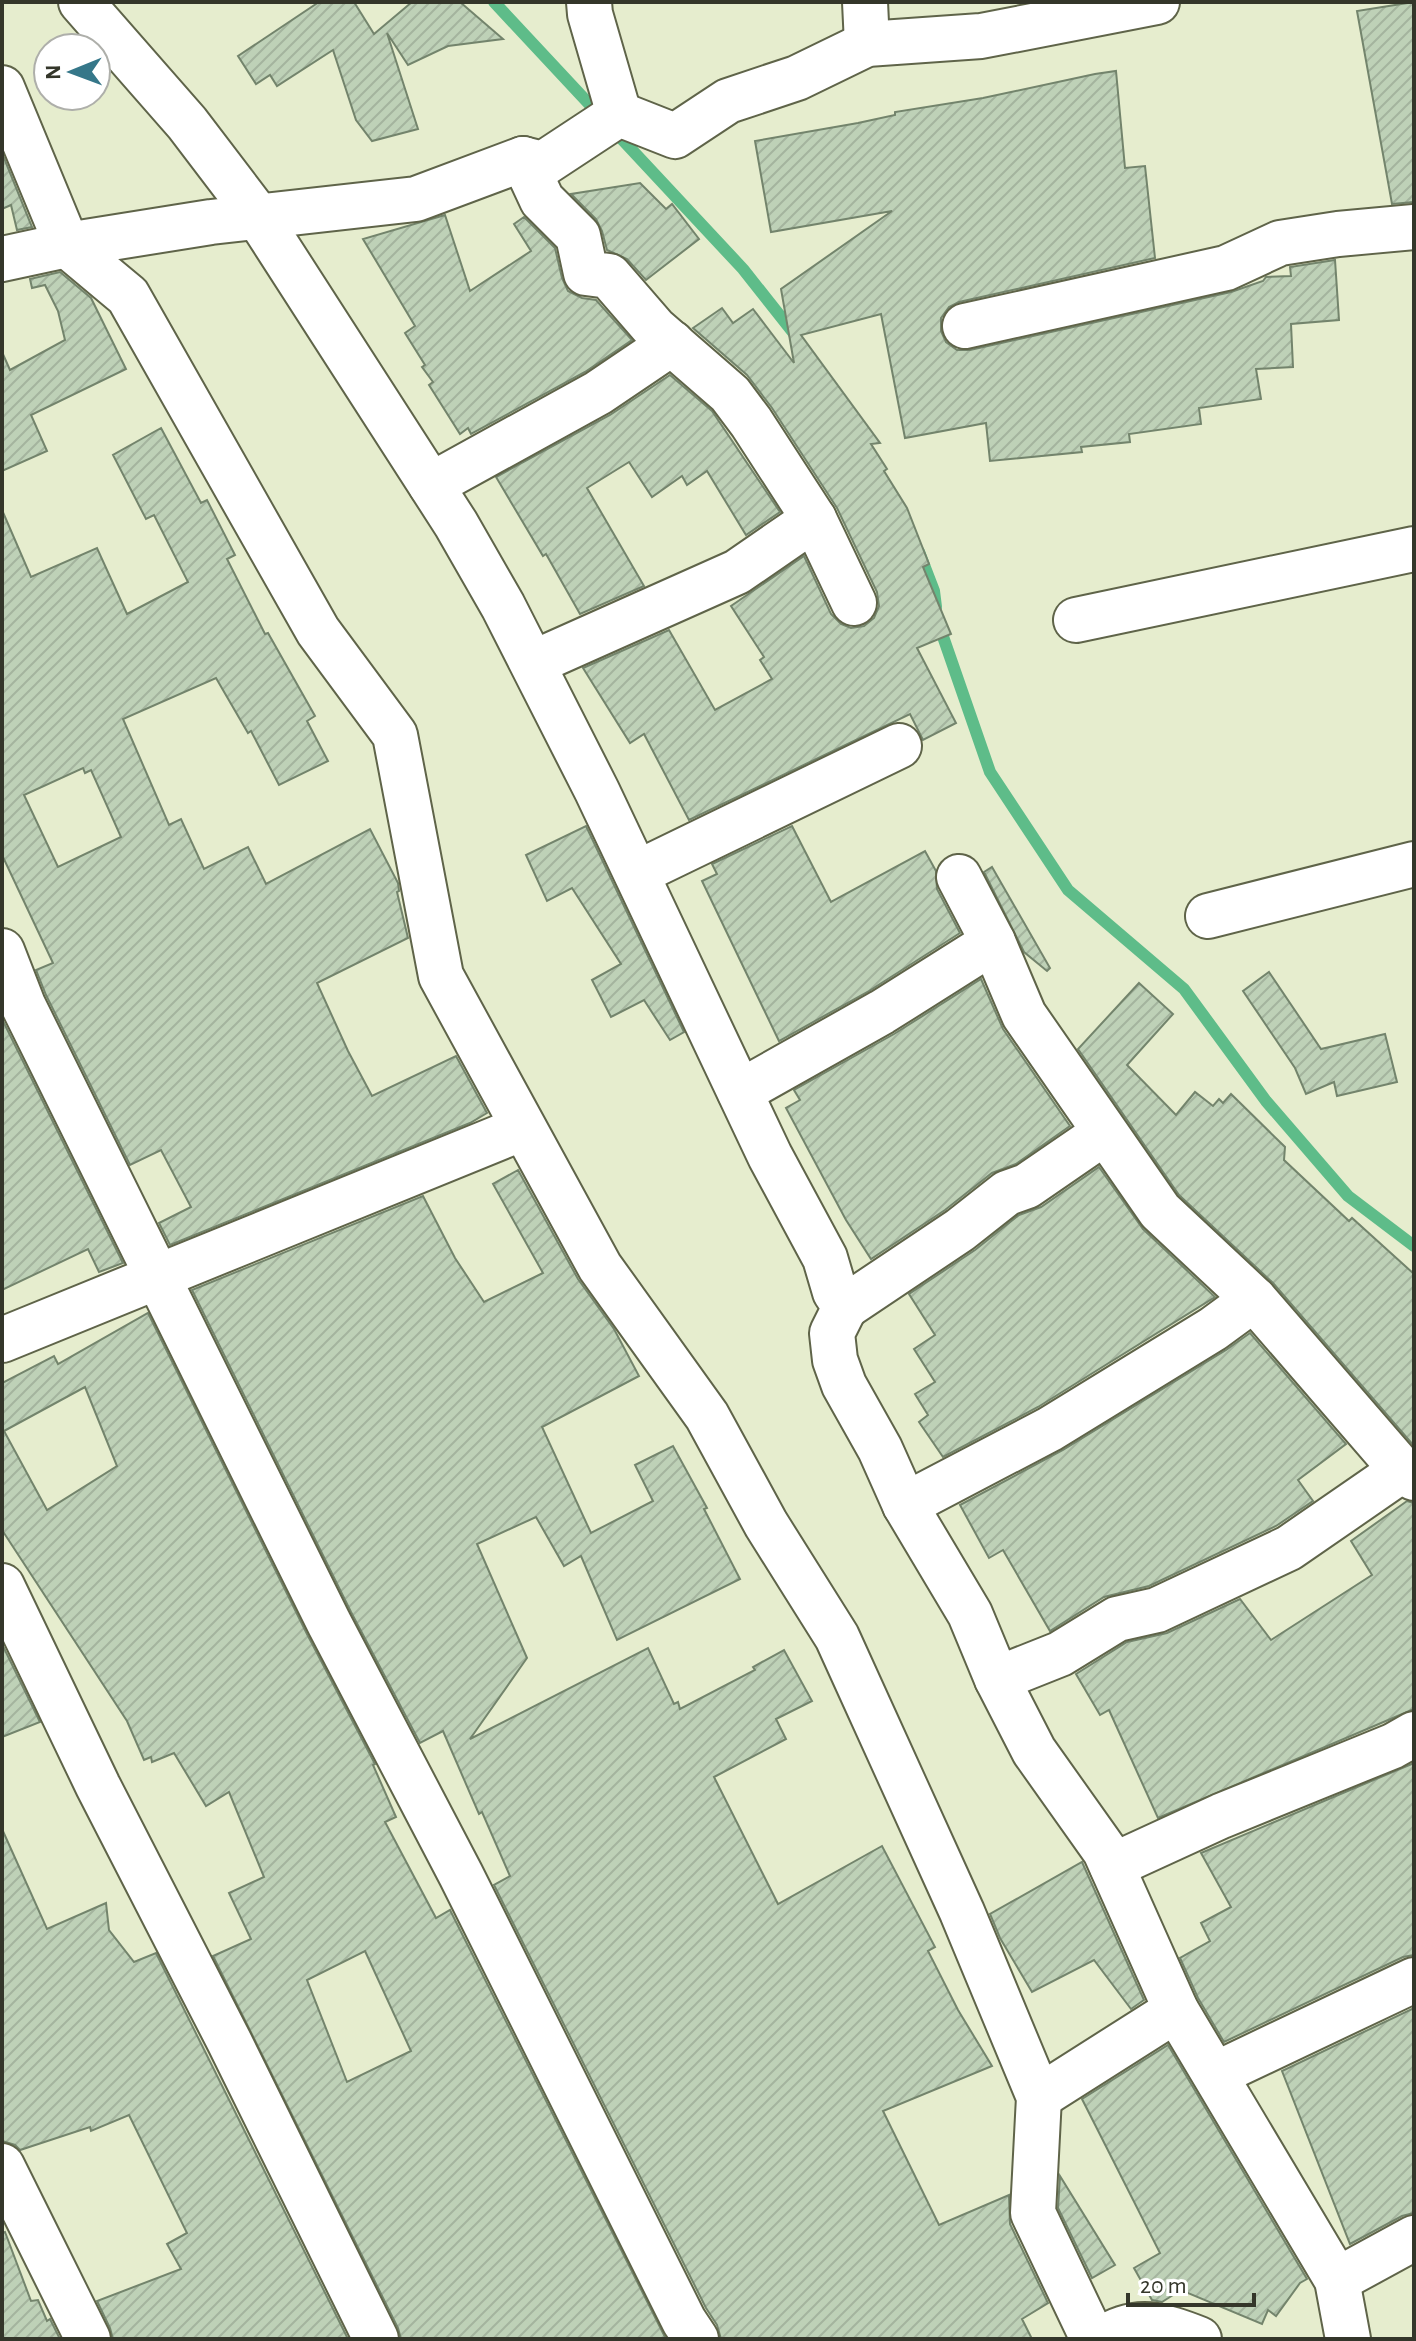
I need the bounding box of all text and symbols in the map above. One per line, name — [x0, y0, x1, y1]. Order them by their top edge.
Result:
north arrow — [32, 32, 112, 112]
text: N — [42, 64, 64, 80]
scale bar — [1128, 2257, 1254, 2307]
text: 20 m — [1140, 2274, 1187, 2298]

